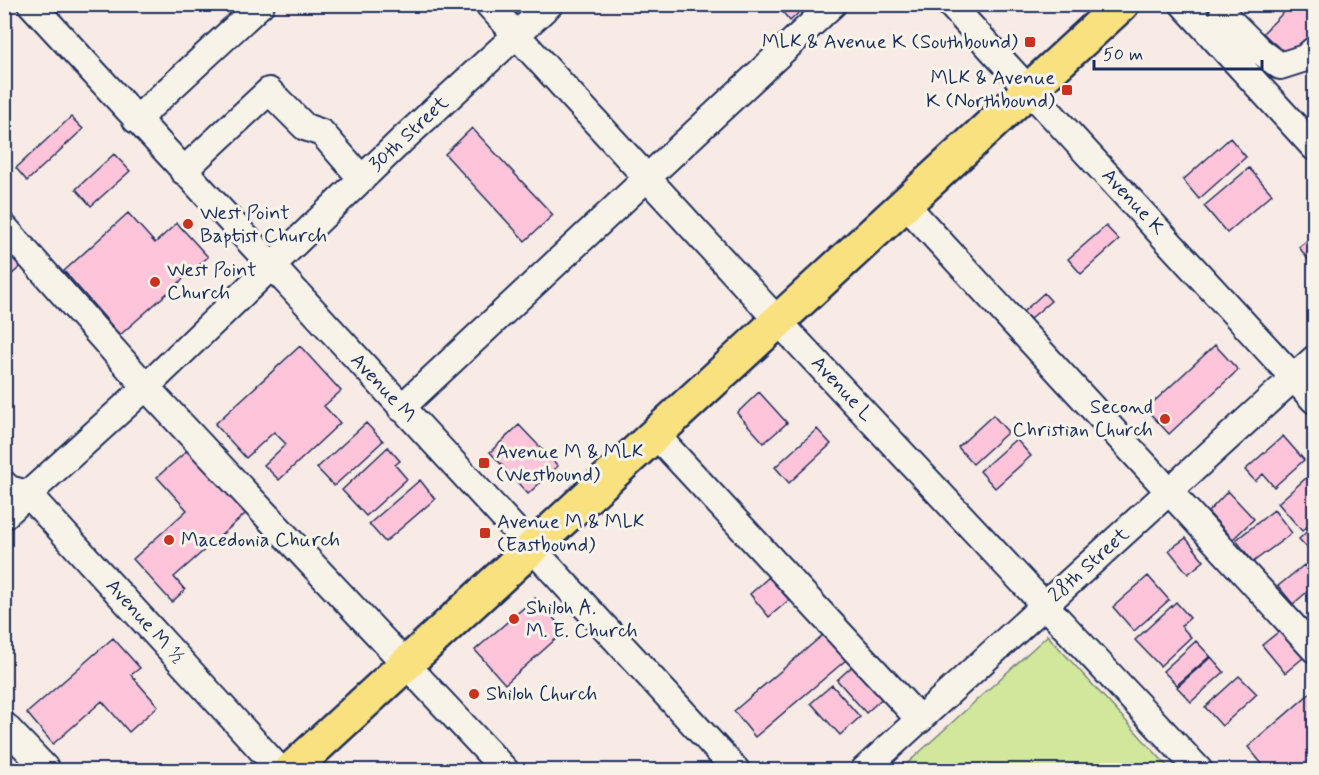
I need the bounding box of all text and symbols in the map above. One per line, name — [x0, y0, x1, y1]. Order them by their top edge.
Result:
place label: MLK & Avenue K (Southbound) — [762, 29, 1018, 56]
scale bar — [1094, 33, 1262, 71]
marker: MLK & Avenue K (Southbound) — [1023, 35, 1037, 49]
text: 50 m — [1103, 43, 1143, 67]
place label: MLK & Avenue K (Northbound) — [926, 65, 1055, 115]
marker: MLK & Avenue K (Northbound) — [1060, 83, 1074, 97]
street label: 30th Street — [363, 90, 455, 178]
street label: Avenue K — [1095, 163, 1171, 241]
place label: West Point Baptist Church — [200, 200, 327, 250]
marker: West Point Baptist Church — [181, 217, 195, 231]
place label: West Point Church — [167, 257, 257, 307]
marker: West Point Church — [148, 275, 162, 289]
street label: Avenue M — [344, 347, 422, 429]
street label: Avenue L — [805, 350, 880, 428]
place label: Second Christian Church — [1012, 394, 1153, 444]
marker: Second Christian Church — [1158, 412, 1172, 426]
place label: Avenue M & MLK (Westbound) — [496, 439, 644, 489]
marker: Avenue M & MLK (Westbound) — [477, 456, 491, 470]
place label: Avenue M & MLK (Eastbound) — [497, 509, 645, 559]
street label: 28th Street — [1043, 521, 1135, 609]
marker: Avenue M & MLK (Eastbound) — [478, 526, 492, 540]
place label: Macedonia Church — [181, 527, 340, 554]
marker: Macedonia Church — [162, 533, 176, 547]
street label: Avenue M ½ — [99, 573, 191, 671]
place label: Shiloh A. M. E. Church — [526, 595, 638, 645]
marker: Shiloh A. M. E. Church — [507, 612, 521, 626]
place label: Shiloh Church — [486, 681, 597, 708]
marker: Shiloh Church — [467, 687, 481, 701]

